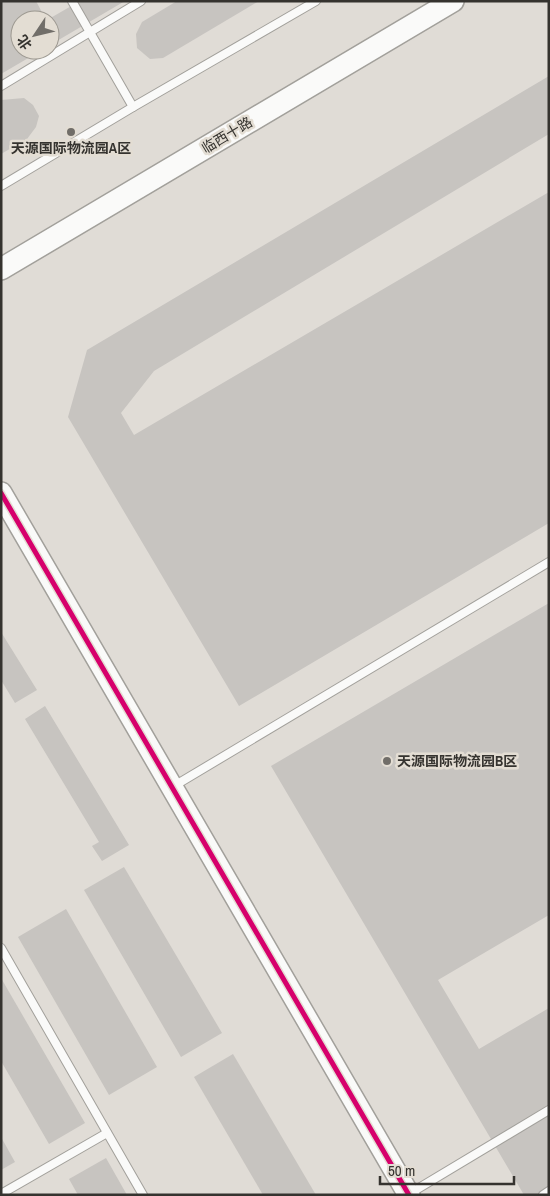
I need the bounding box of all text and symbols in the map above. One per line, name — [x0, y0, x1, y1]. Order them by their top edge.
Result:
north arrow — [10, 10, 60, 60]
text: 北 — [13, 32, 36, 53]
street label: 临西十路 — [198, 113, 256, 157]
marker: 天源国际物流园A区 — [65, 126, 77, 138]
place label: 天源国际物流园A区 — [11, 139, 131, 157]
place label: 天源国际物流园B区 — [397, 752, 517, 770]
marker: 天源国际物流园B区 — [381, 755, 393, 767]
scale bar — [380, 1154, 514, 1186]
text: 50 m — [388, 1160, 415, 1181]

